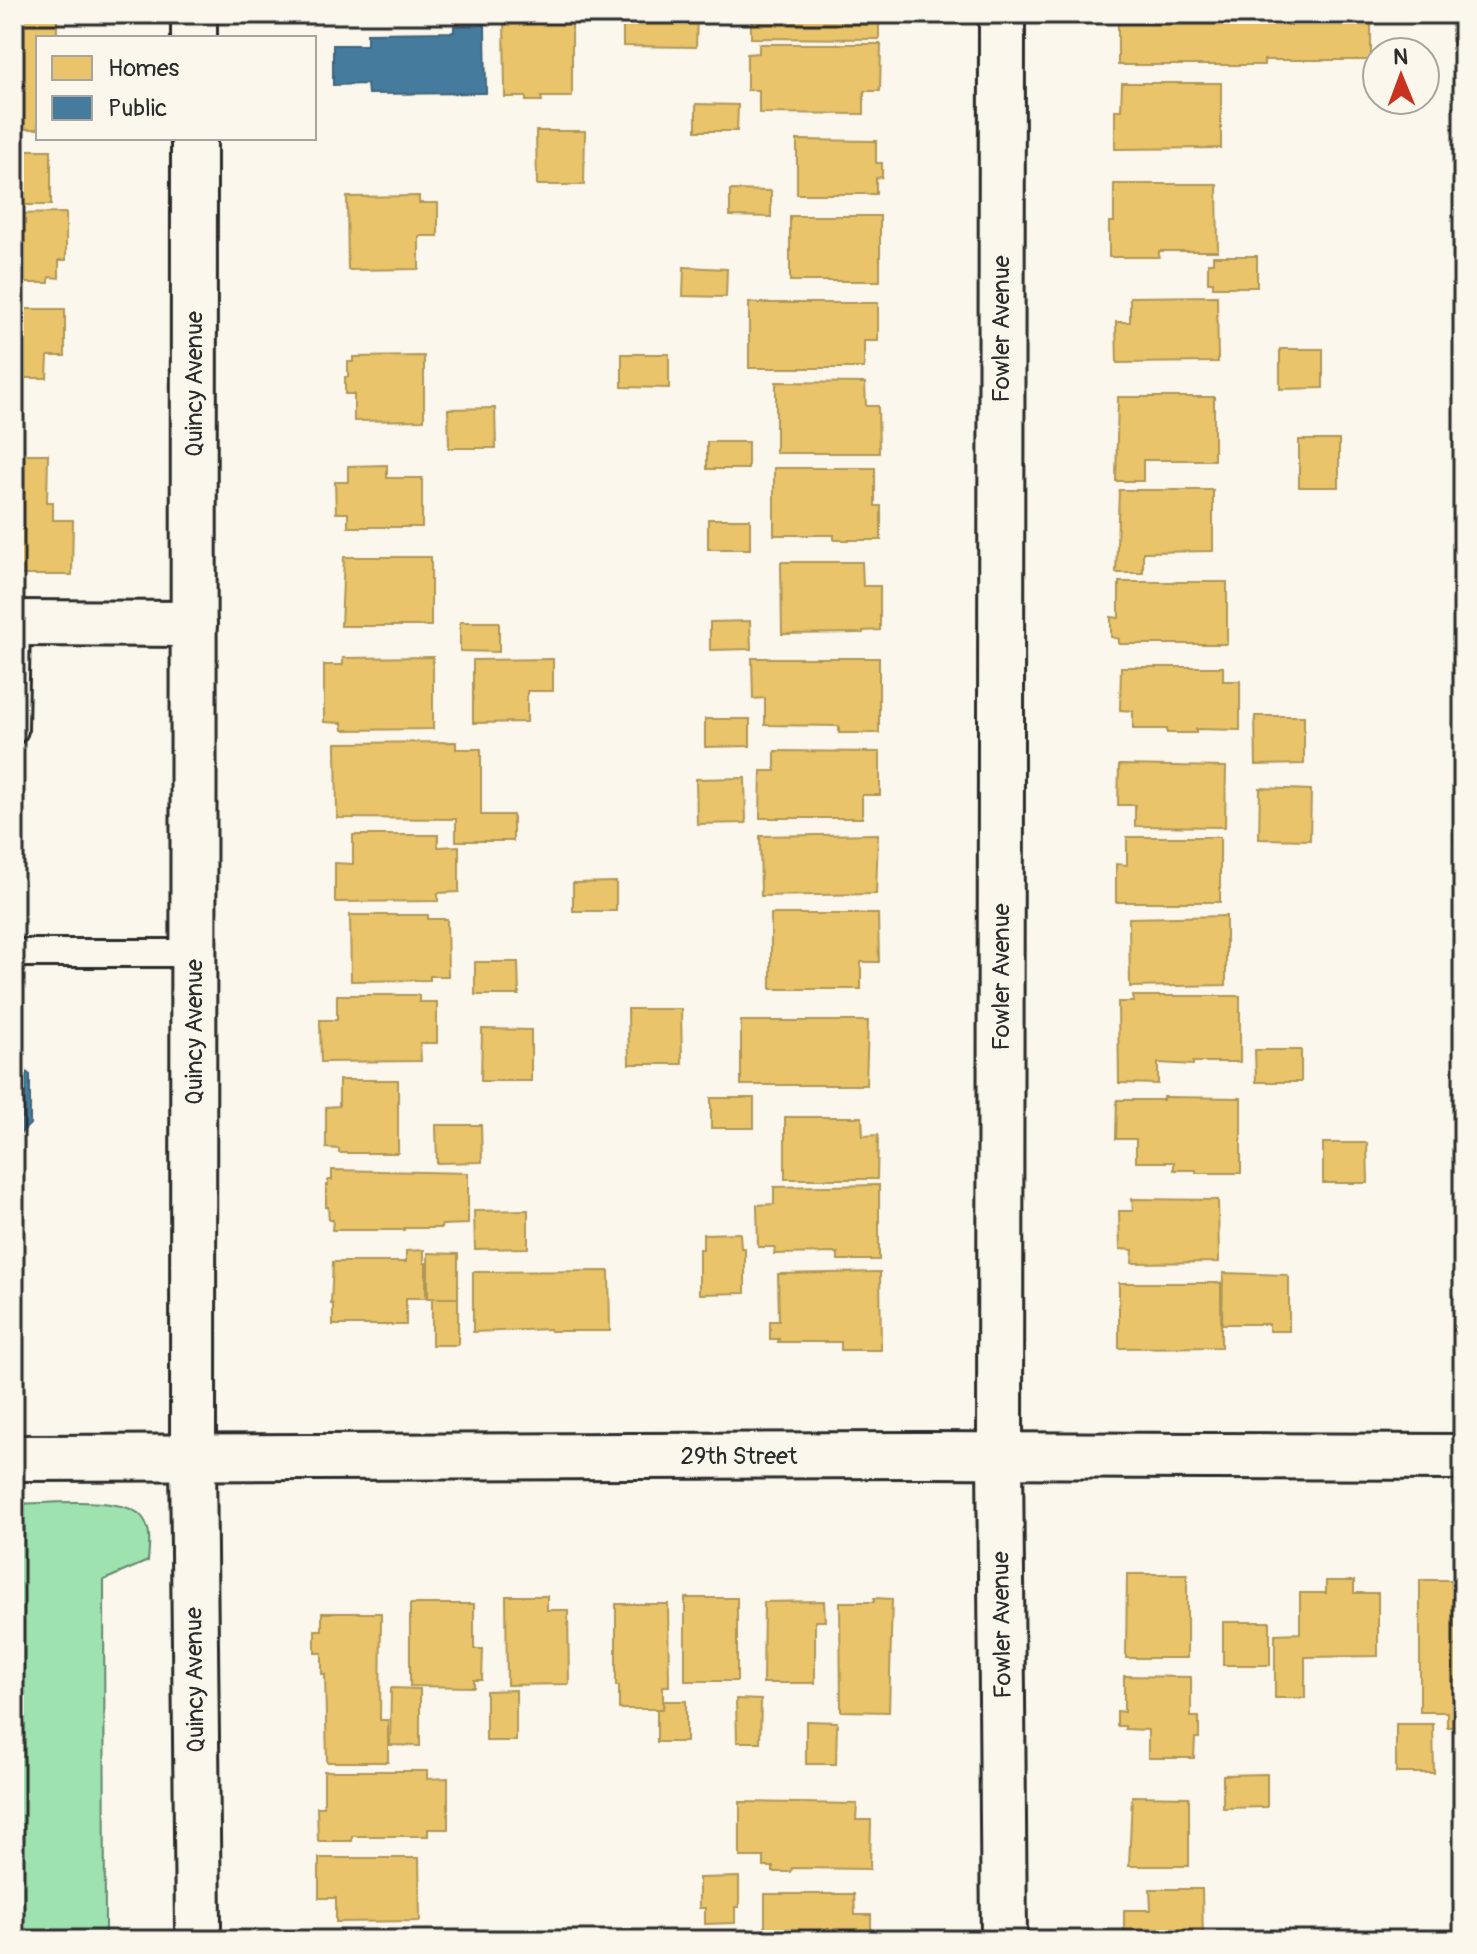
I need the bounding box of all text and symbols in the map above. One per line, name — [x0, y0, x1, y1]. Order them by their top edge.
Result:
legend — [36, 36, 316, 140]
north arrow — [1361, 36, 1441, 116]
text: N — [1393, 43, 1408, 71]
text: Homes — [108, 54, 180, 83]
text: Public — [108, 94, 167, 123]
street label: Fowler Avenue — [987, 255, 1016, 403]
street label: Quincy Avenue — [180, 311, 209, 457]
street label: Fowler Avenue — [987, 903, 1016, 1051]
street label: Quincy Avenue — [180, 959, 209, 1105]
street label: 29th Street — [681, 1442, 798, 1471]
street label: Fowler Avenue — [986, 1551, 1018, 1699]
street label: Quincy Avenue — [179, 1607, 211, 1753]

